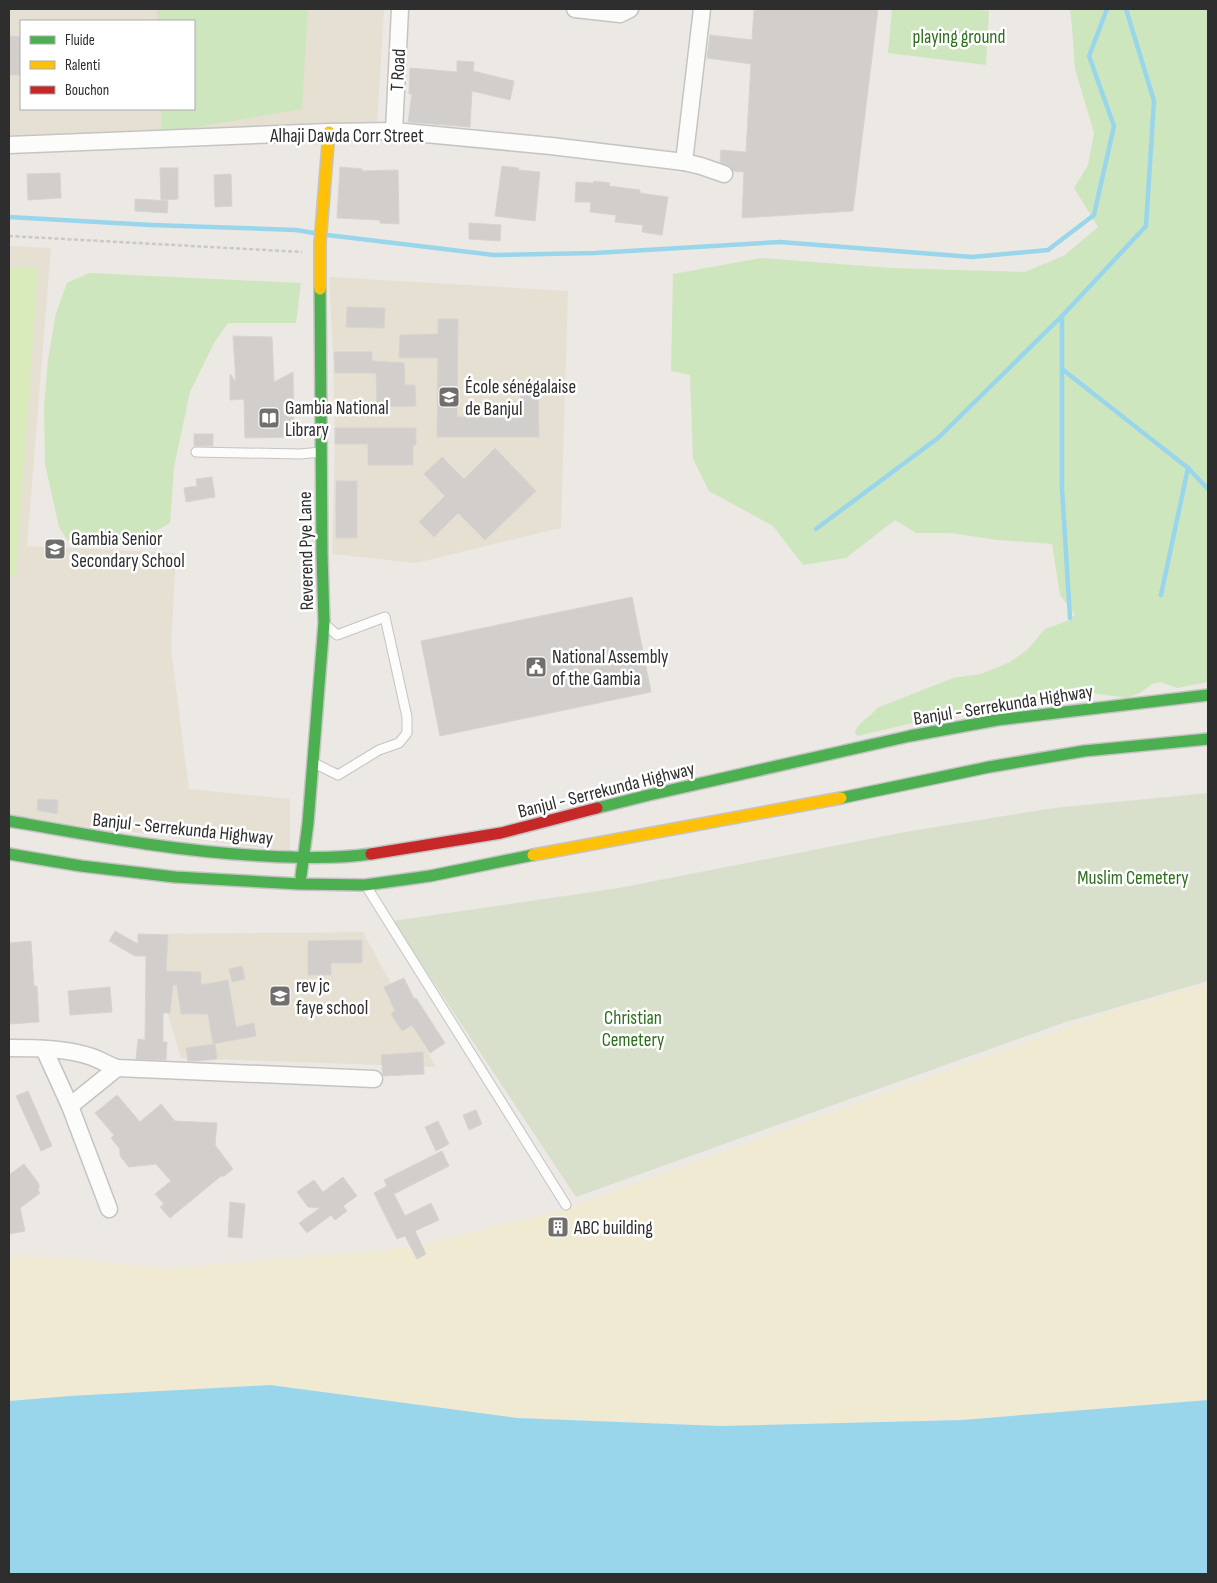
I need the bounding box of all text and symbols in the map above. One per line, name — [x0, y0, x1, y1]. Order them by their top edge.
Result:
legend — [20, 20, 195, 110]
park label: playing ground — [913, 26, 1005, 49]
text: Fluide — [65, 31, 95, 50]
street label: T Road — [386, 48, 411, 92]
text: Ralenti — [65, 56, 100, 75]
text: Bouchon — [65, 81, 109, 100]
street label: Alhaji Dawda Corr Street — [269, 125, 424, 148]
place label: École sénégalaise de Banjul — [465, 376, 576, 421]
school or university icon: École sénégalaise de Banjul — [437, 385, 461, 409]
place label: Gambia National Library — [285, 397, 389, 442]
library icon: Gambia National Library — [257, 406, 281, 430]
street label: Reverend Pye Lane — [294, 491, 319, 611]
place label: Gambia Senior Secondary School — [71, 528, 185, 573]
school or university icon: Gambia Senior Secondary School — [43, 537, 67, 561]
place label: National Assembly of the Gambia — [552, 646, 669, 691]
public building icon: National Assembly of the Gambia — [524, 655, 548, 679]
street label: Banjul - Serrekunda Highway — [912, 680, 1095, 731]
street label: Banjul - Serrekunda Highway — [516, 757, 698, 824]
street label: Banjul - Serrekunda Highway — [91, 809, 275, 850]
park label: Muslim Cemetery — [1077, 867, 1189, 890]
place label: rev jc faye school — [296, 975, 368, 1020]
school or university icon: rev jc faye school — [268, 984, 292, 1008]
park label: Christian Cemetery — [602, 1007, 665, 1052]
building icon: ABC building — [546, 1215, 570, 1239]
place label: ABC building — [573, 1217, 653, 1240]

